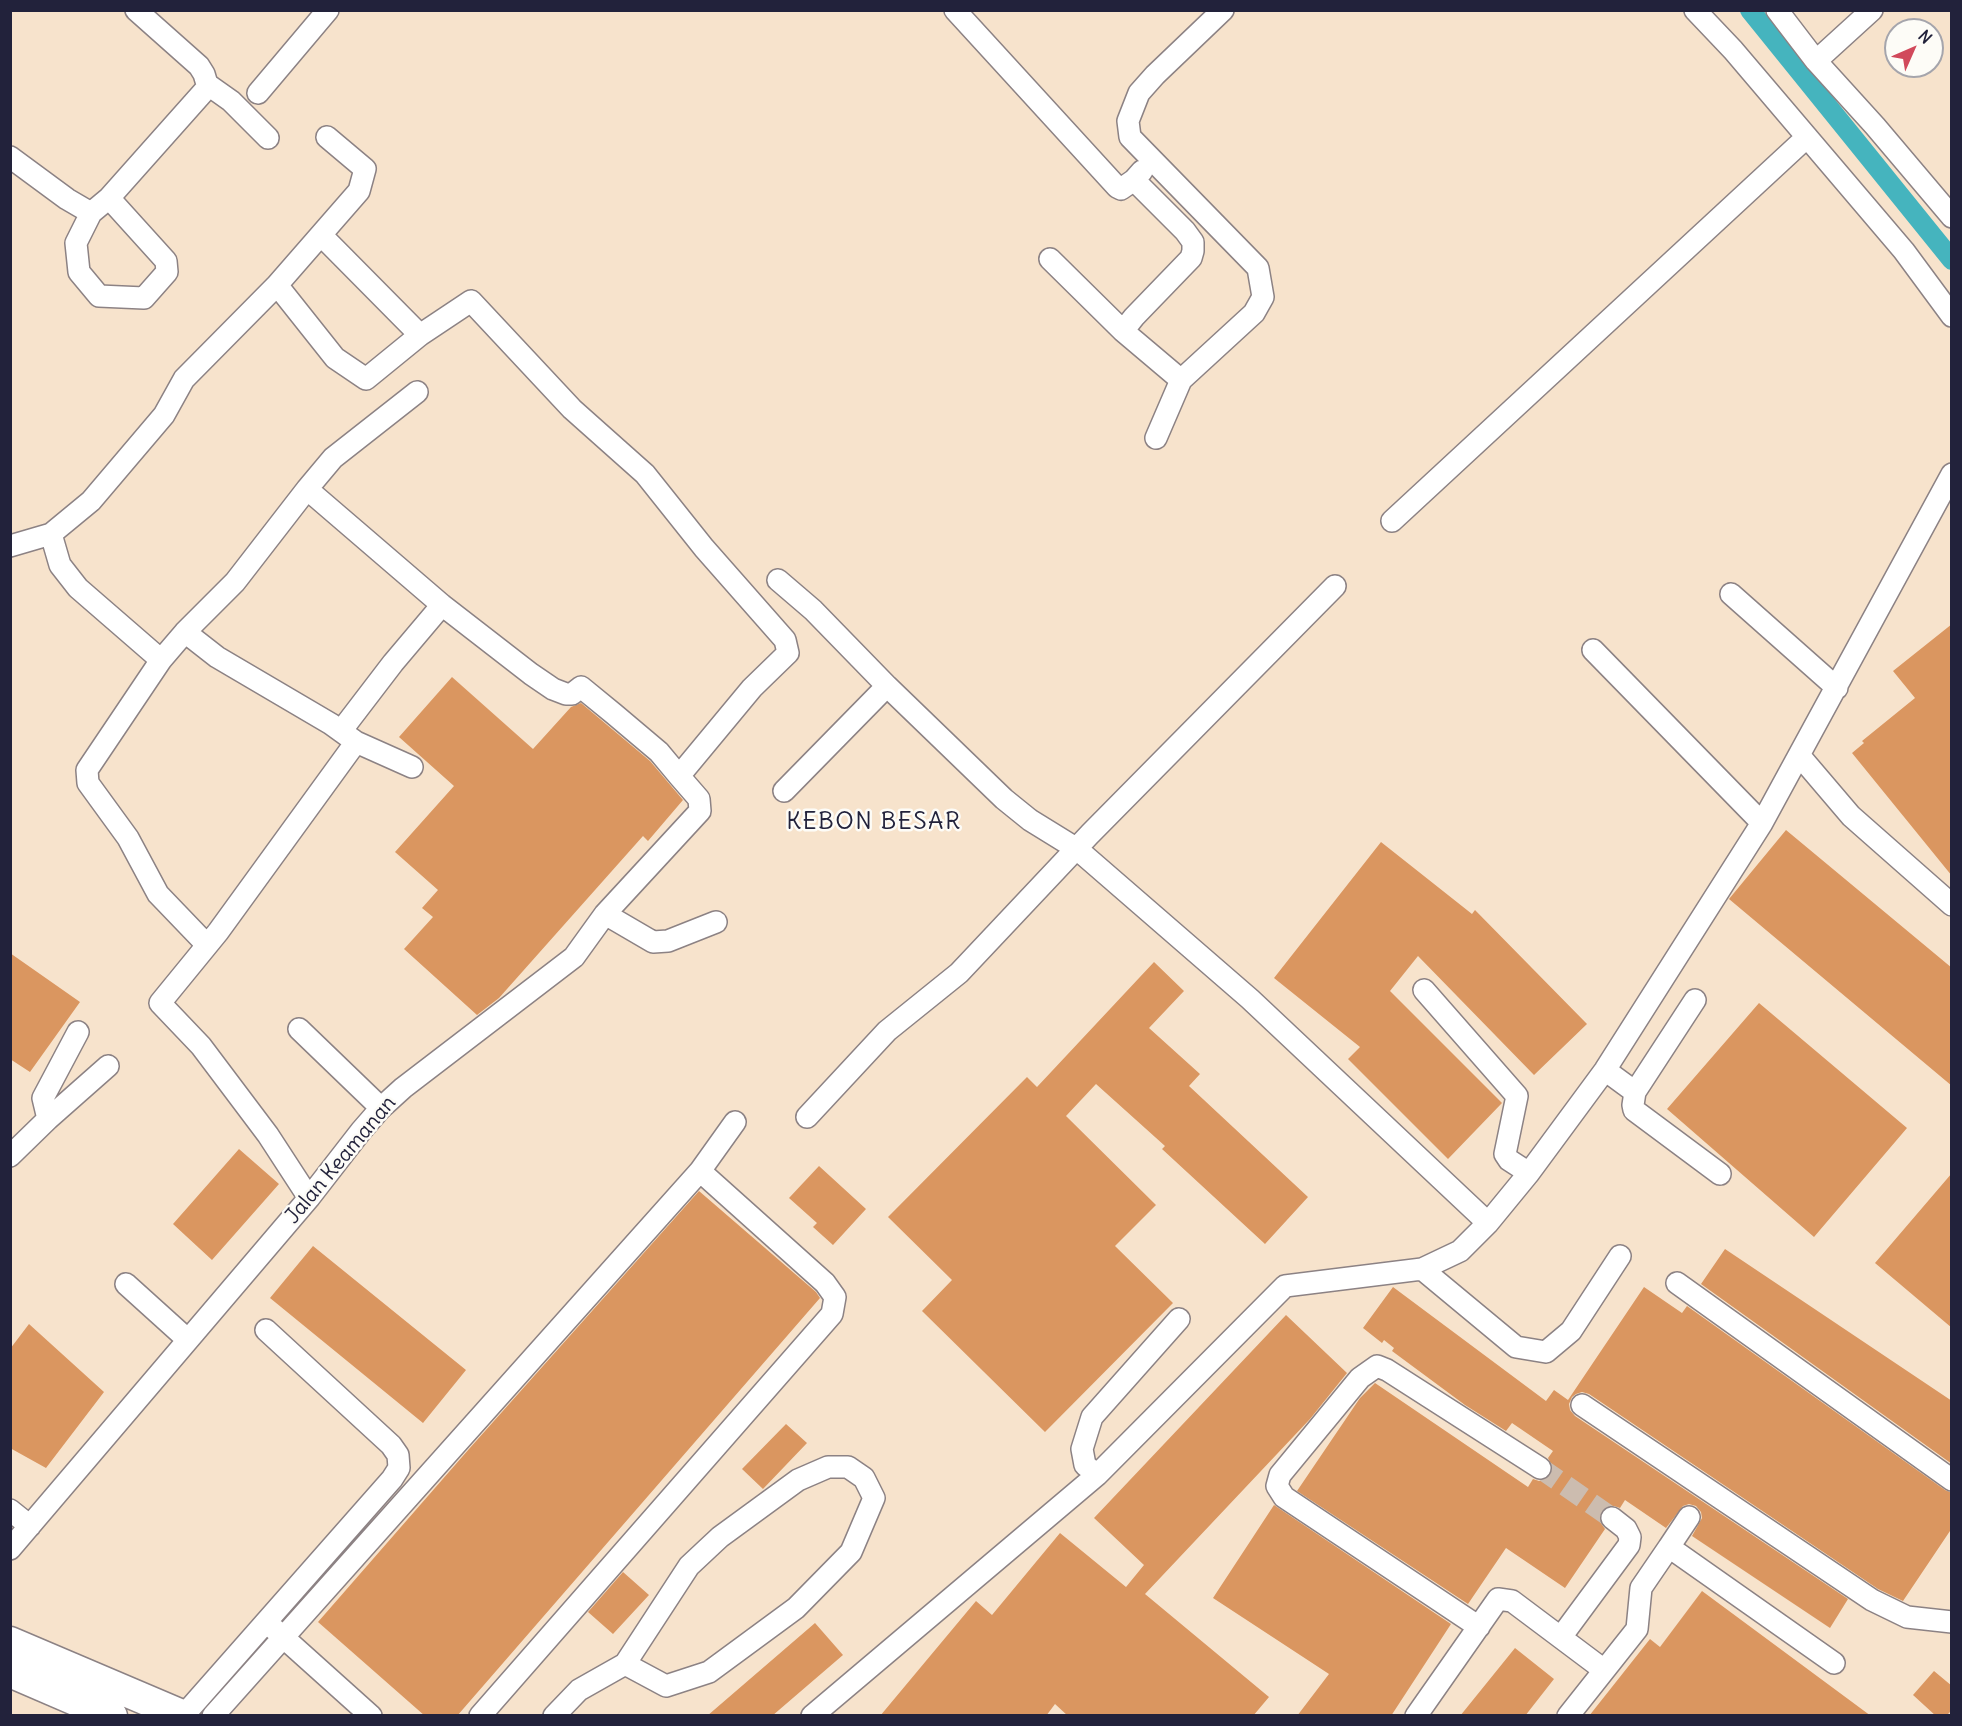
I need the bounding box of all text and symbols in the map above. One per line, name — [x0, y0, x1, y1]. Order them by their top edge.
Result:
north arrow — [1884, 18, 1944, 78]
text: N — [1914, 26, 1936, 48]
district label: KEBON BESAR — [786, 808, 962, 836]
street label: Jalan Keamanan — [280, 1091, 402, 1229]

